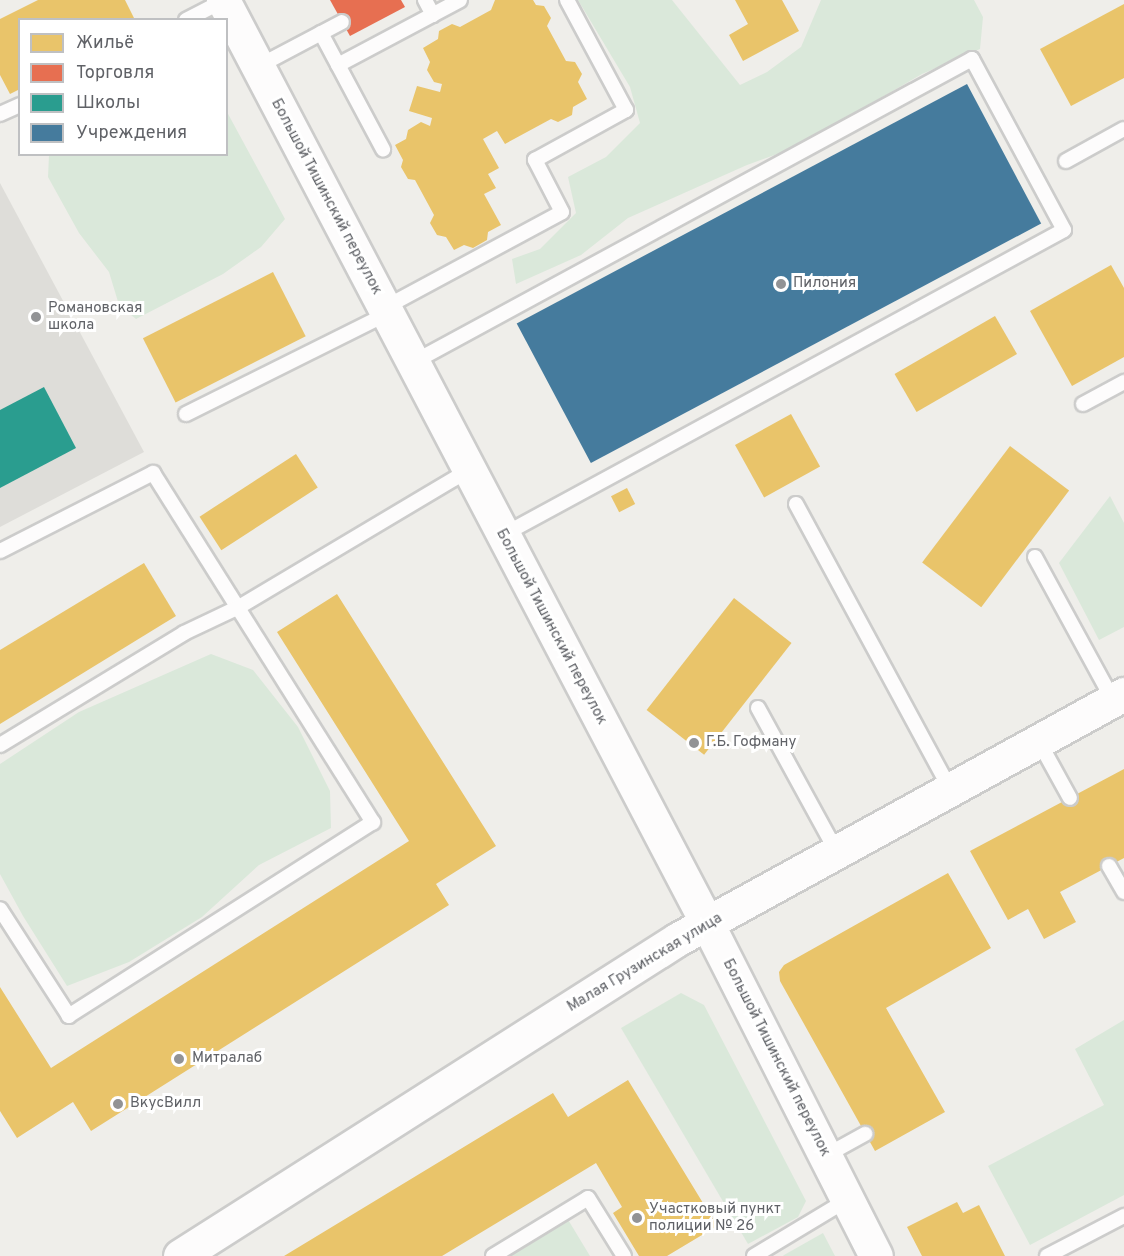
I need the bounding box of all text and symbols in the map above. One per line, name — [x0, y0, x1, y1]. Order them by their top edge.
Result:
legend — [18, 18, 228, 156]
text: Жильё — [76, 32, 134, 55]
text: Торговля — [76, 62, 154, 85]
text: Школы — [76, 92, 140, 115]
street label: Большой Тишинский переулок — [266, 96, 386, 298]
text: Учреждения — [76, 122, 187, 145]
place label: Пилония — [793, 275, 856, 293]
marker: Пилония — [774, 277, 788, 291]
place label: Романовская школа — [48, 299, 142, 334]
marker: Романовская школа — [29, 310, 43, 324]
street label: Большой Тишинский переулок — [491, 526, 611, 728]
place label: Г.Б. Гофману — [706, 734, 796, 752]
marker: Г.Б. Гофману — [687, 736, 701, 750]
street label: Малая Грузинская улица — [564, 910, 726, 1016]
street label: Большой Тишинский переулок — [718, 956, 834, 1160]
marker: Митралаб — [170, 1050, 188, 1068]
place label: Митралаб — [192, 1050, 262, 1068]
place label: ВкусВилл — [130, 1095, 201, 1113]
marker: ВкусВилл — [111, 1097, 125, 1111]
place label: Участковый пункт полиции № 26 — [649, 1200, 781, 1235]
marker: Участковый пункт полиции № 26 — [630, 1211, 644, 1225]

